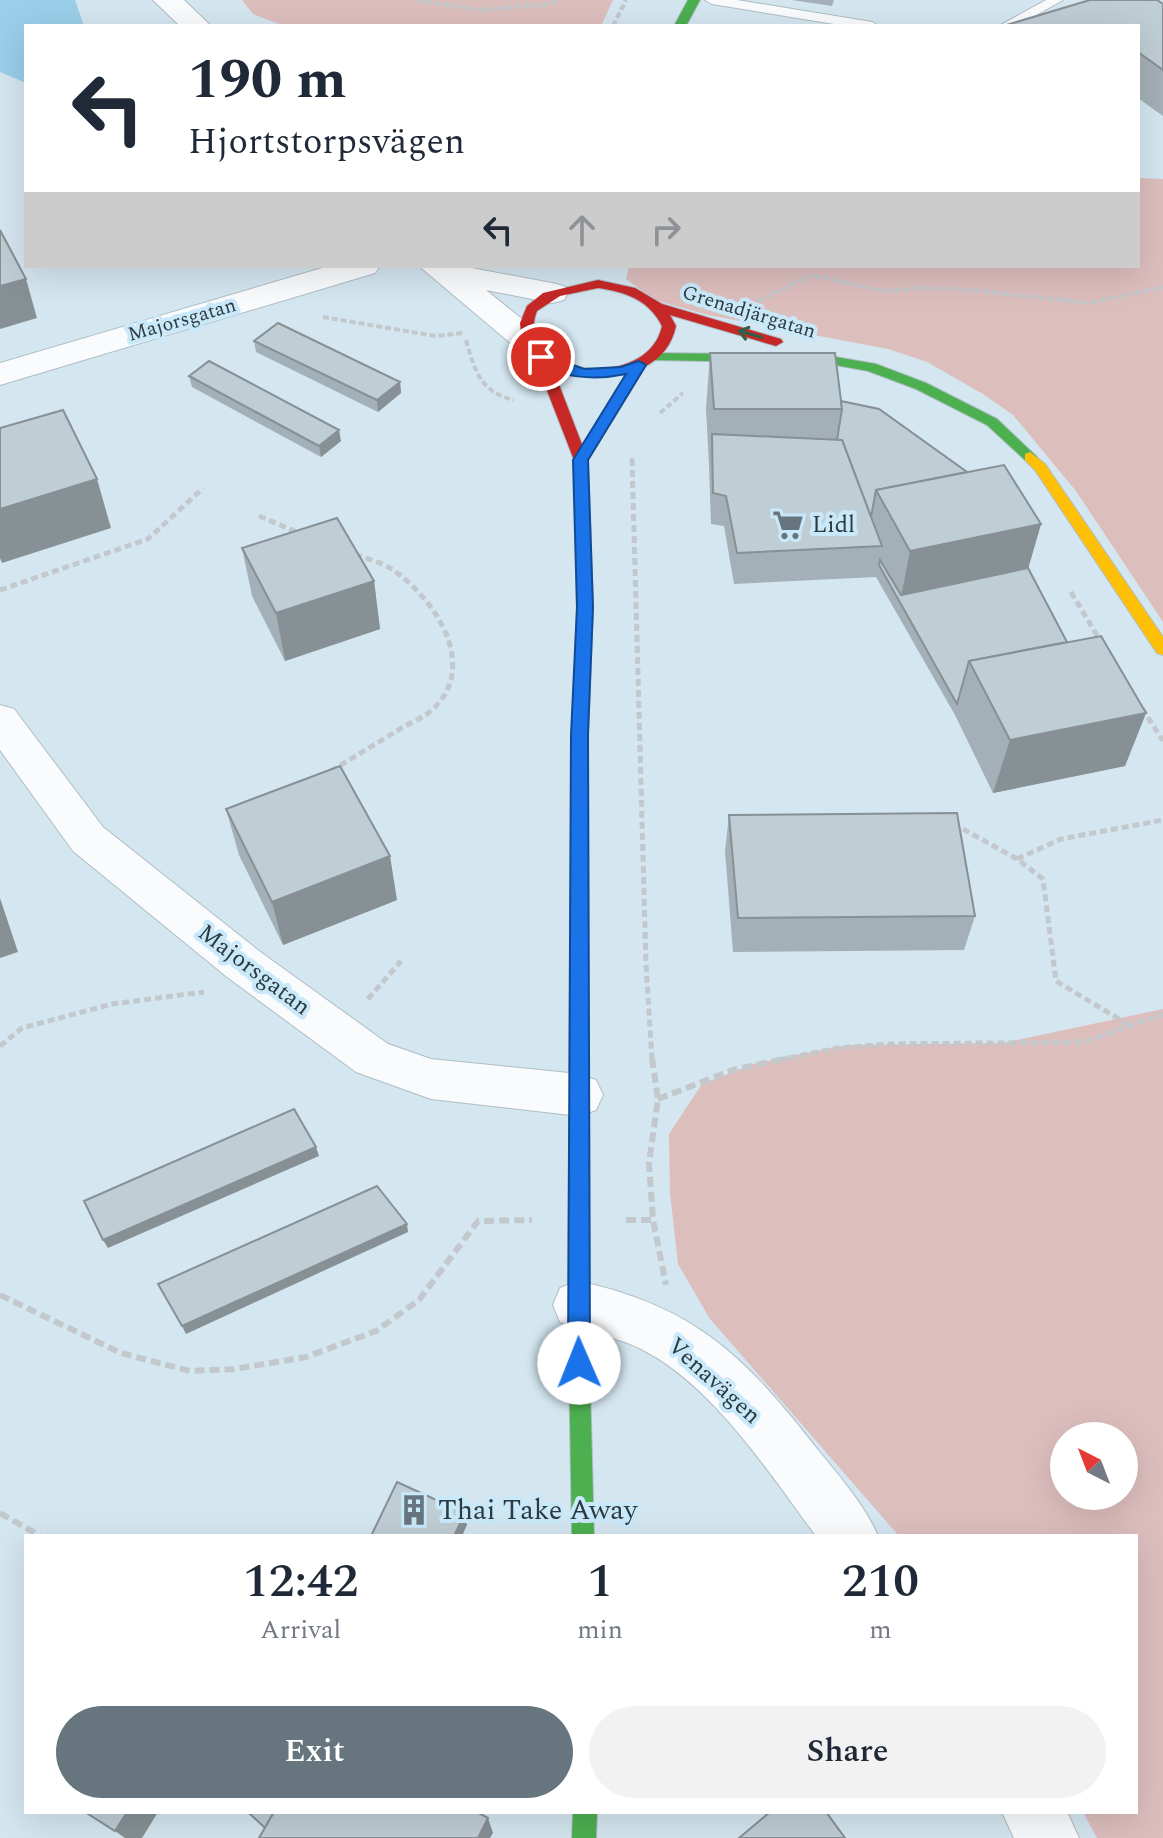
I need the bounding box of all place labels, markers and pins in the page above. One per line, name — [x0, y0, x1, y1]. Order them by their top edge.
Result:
pin — [507, 323, 575, 391]
place label: Lidl — [812, 507, 855, 543]
supermarket icon: Lidl — [771, 508, 805, 542]
place label: Thai Take Away — [438, 1489, 639, 1532]
building icon: Thai Take Away — [397, 1493, 431, 1527]

